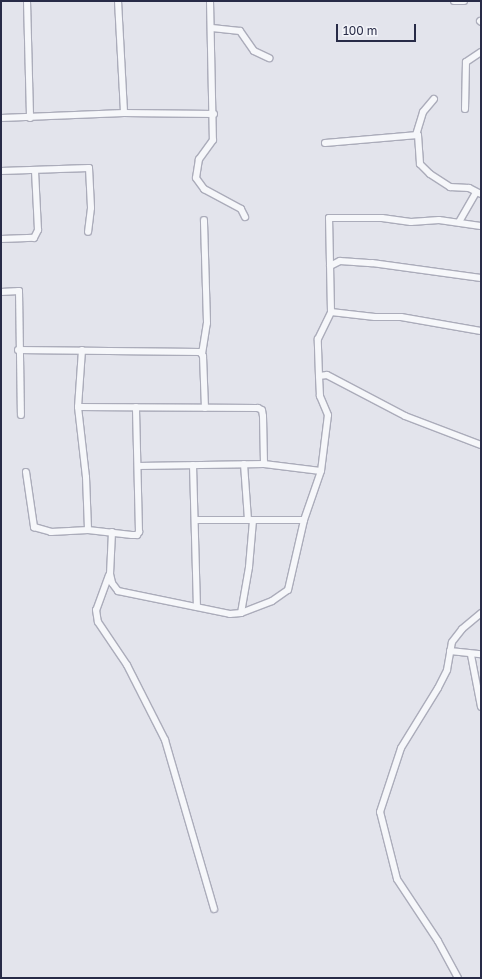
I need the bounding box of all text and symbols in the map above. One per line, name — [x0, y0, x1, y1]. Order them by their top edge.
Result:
scale bar — [338, 16, 418, 42]
text: 100 m — [343, 23, 377, 38]

